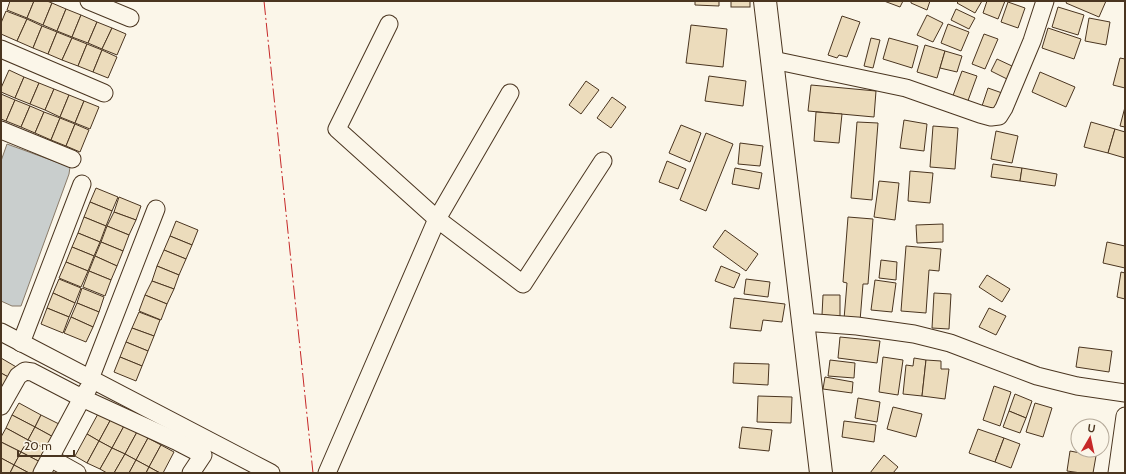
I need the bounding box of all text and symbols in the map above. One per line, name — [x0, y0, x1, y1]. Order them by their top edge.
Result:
north arrow — [1070, 418, 1110, 458]
text: U — [1087, 421, 1097, 436]
scale bar — [18, 432, 74, 458]
text: 20 m — [24, 438, 52, 453]

